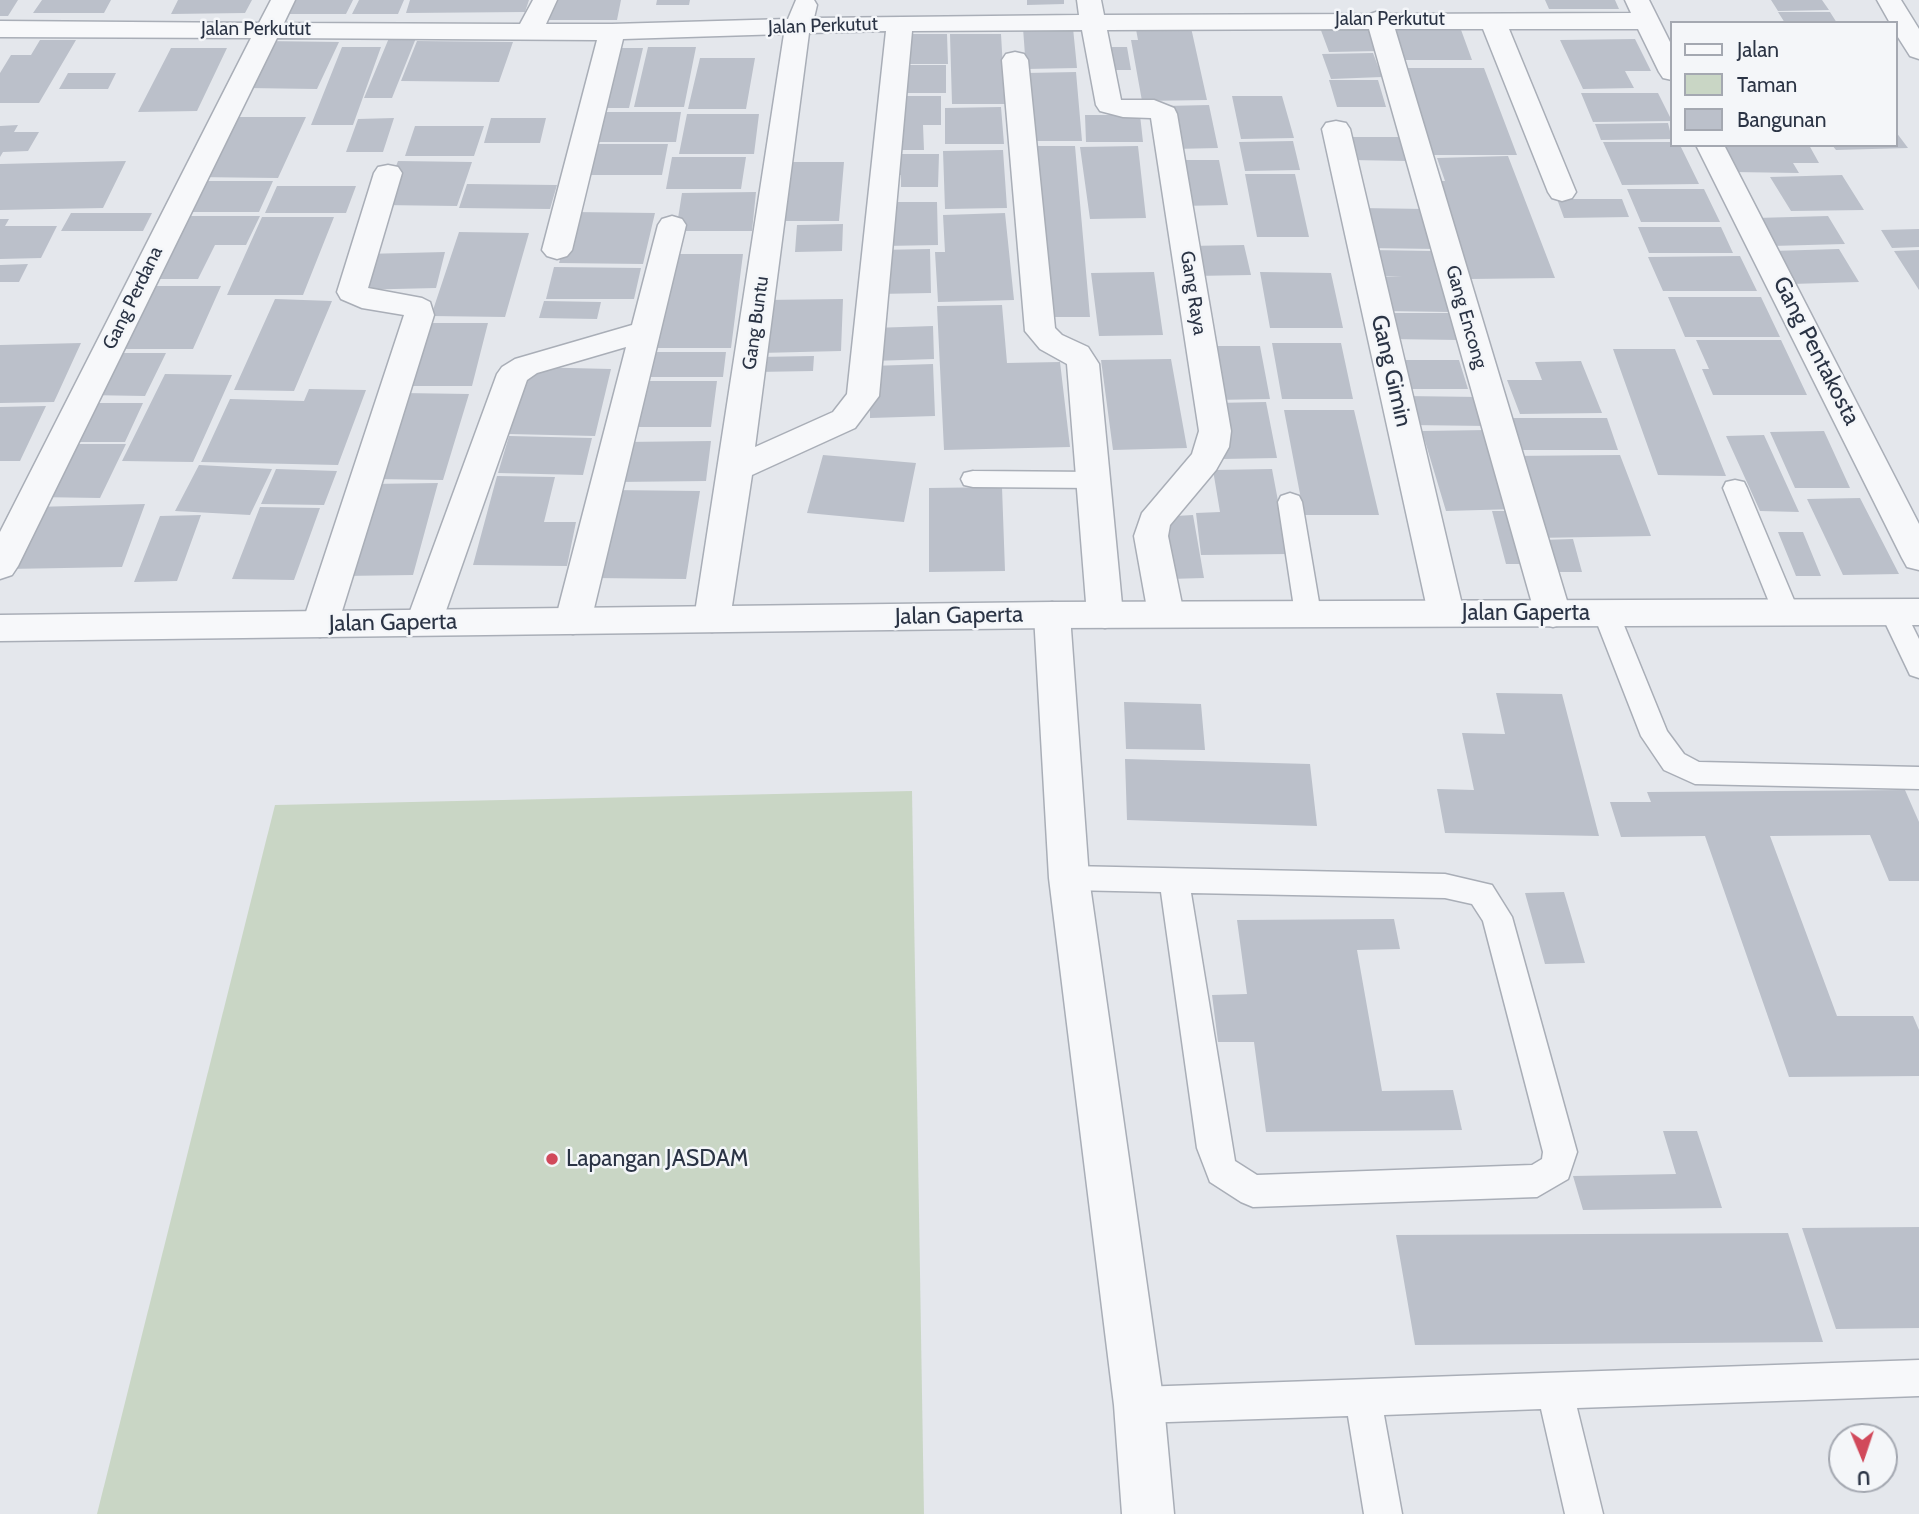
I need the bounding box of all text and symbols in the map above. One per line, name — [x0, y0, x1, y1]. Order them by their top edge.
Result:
street label: Jalan Perkutut — [1335, 8, 1445, 30]
street label: Jalan Perkutut — [768, 13, 878, 39]
street label: Jalan Perkutut — [201, 18, 311, 40]
legend — [1671, 21, 1898, 147]
text: Jalan — [1737, 37, 1779, 62]
text: Taman — [1737, 72, 1797, 97]
text: Bangunan — [1737, 107, 1826, 132]
street label: Gang Perdana — [98, 243, 168, 353]
street label: Gang Raya — [1175, 249, 1211, 337]
street label: Gang Encong — [1440, 263, 1492, 371]
street label: Gang Pentakosta — [1767, 272, 1865, 430]
street label: Gang Buntu — [738, 275, 774, 371]
street label: Gang Gimin — [1365, 312, 1417, 430]
street label: Jalan Gaperta — [1462, 599, 1590, 627]
street label: Jalan Gaperta — [895, 601, 1023, 631]
street label: Jalan Gaperta — [329, 608, 457, 638]
place label: Lapangan JASDAM — [566, 1145, 749, 1173]
marker: Lapangan JASDAM — [544, 1151, 560, 1167]
north arrow — [1828, 1423, 1898, 1493]
text: U — [1856, 1466, 1871, 1489]

